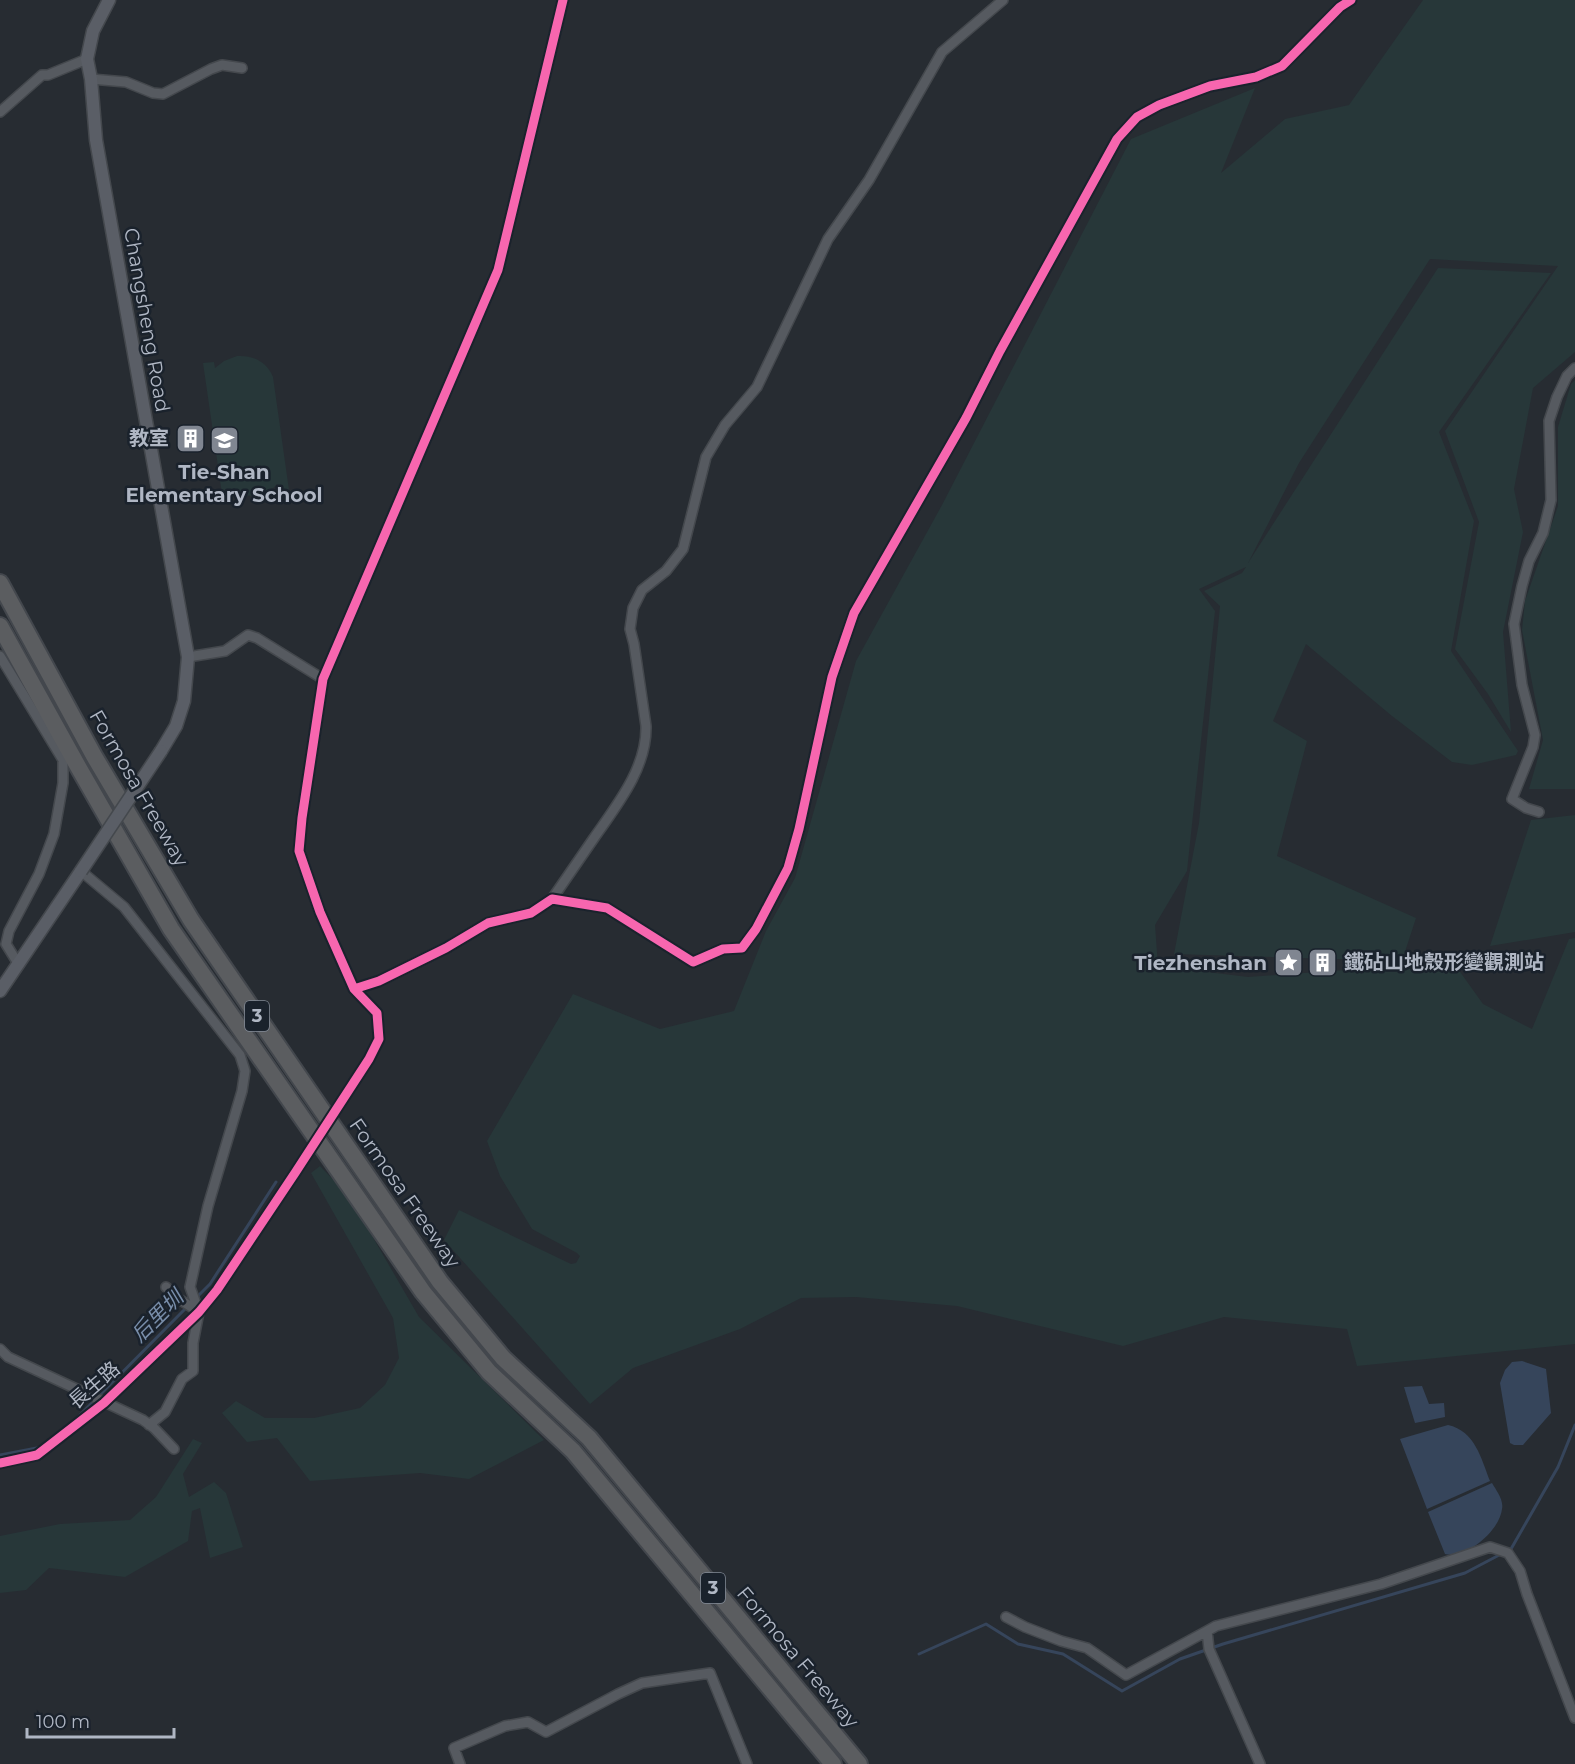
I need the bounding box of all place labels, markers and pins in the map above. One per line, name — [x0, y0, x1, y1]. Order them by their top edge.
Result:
building icon: 教室 — [174, 422, 206, 454]
school or university icon: Tie-Shan Elementary School — [208, 425, 240, 457]
place label: 教室 — [129, 426, 169, 450]
place label: Tie-Shan Elementary School — [125, 460, 323, 507]
building icon: 鐵砧山地殼形變觀測站 — [1307, 946, 1339, 978]
place icon: Tiezhenshan — [1272, 947, 1304, 979]
place label: 鐵砧山地殼形變觀測站 — [1344, 950, 1544, 974]
place label: Tiezhenshan — [1134, 951, 1267, 975]

